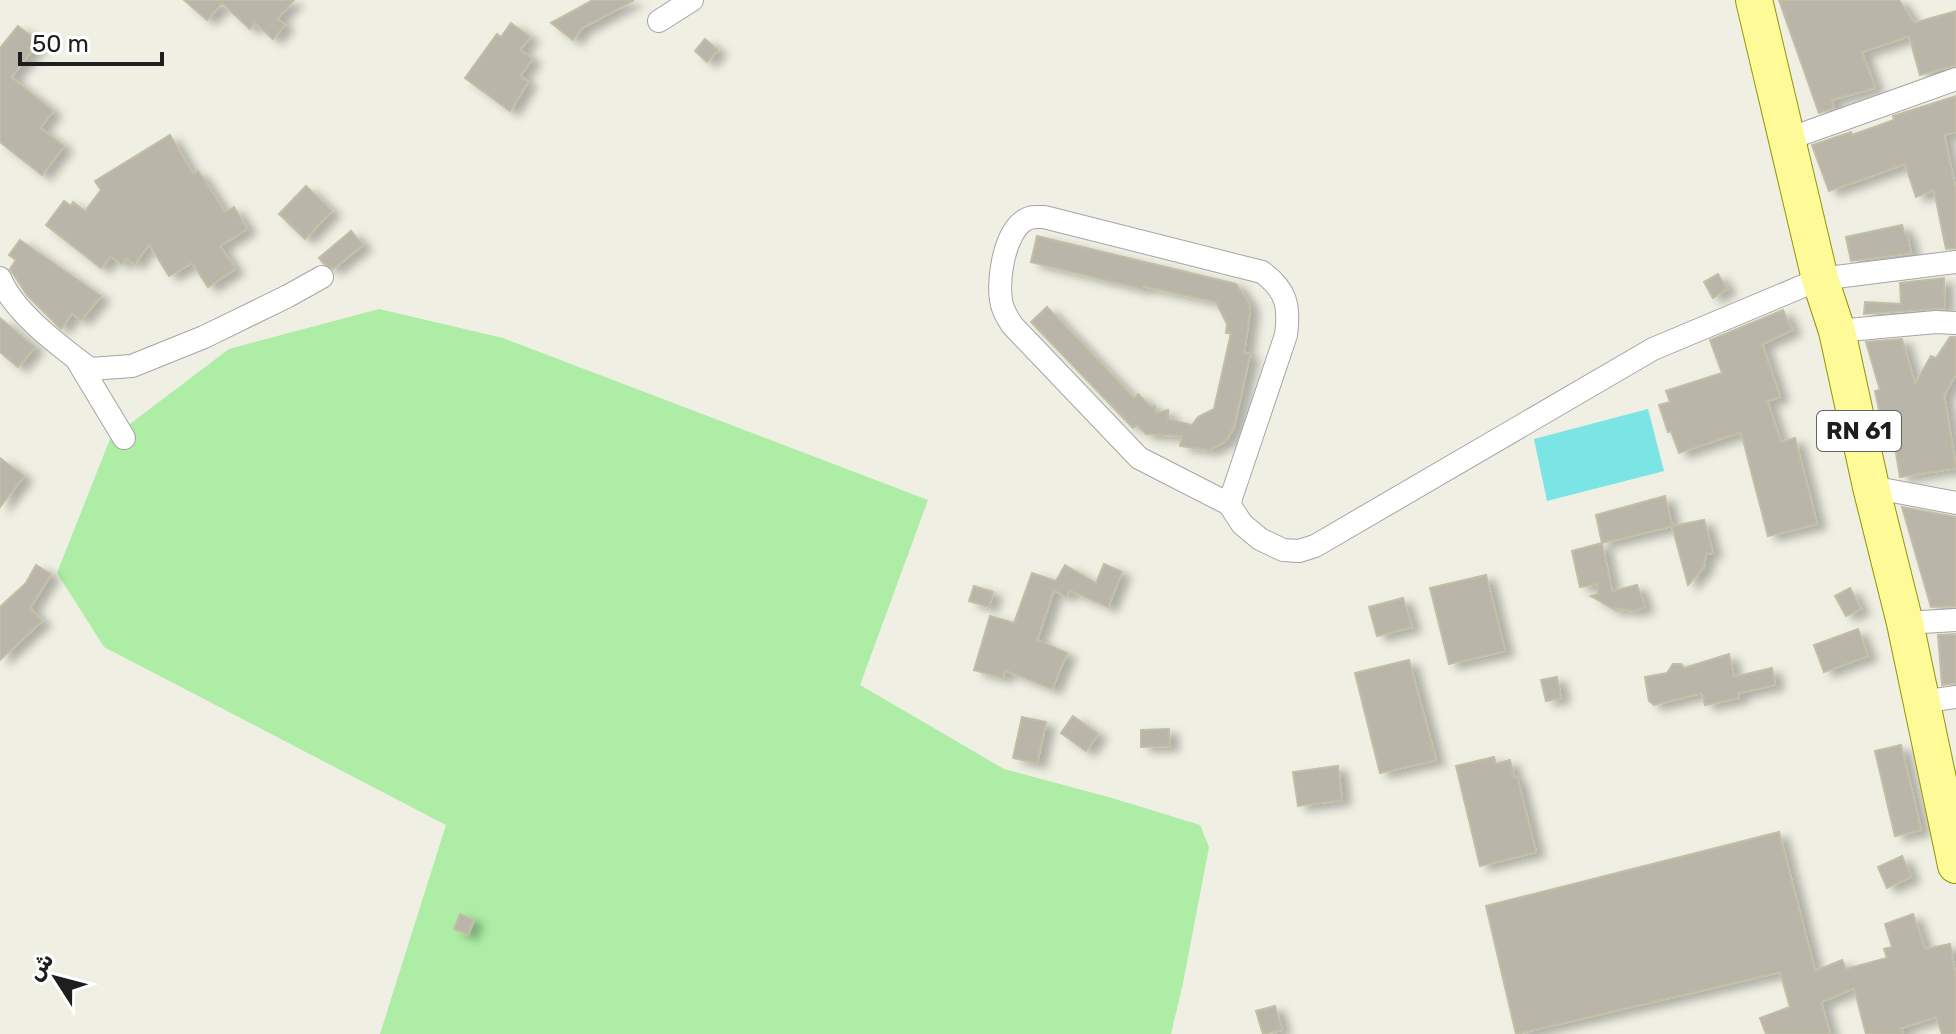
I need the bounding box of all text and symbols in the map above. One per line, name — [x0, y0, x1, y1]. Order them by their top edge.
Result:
scale bar — [20, 16, 162, 66]
text: 50 m — [32, 30, 89, 58]
road number: RN 61 — [1817, 411, 1901, 451]
north arrow — [16, 938, 96, 1018]
text: ش — [21, 947, 59, 986]

